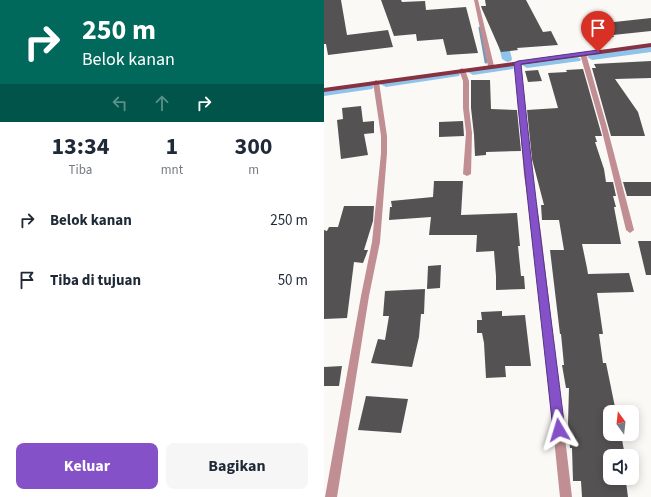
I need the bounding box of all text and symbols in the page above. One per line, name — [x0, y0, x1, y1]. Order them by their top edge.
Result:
text: 250 m — [82, 10, 156, 50]
pin — [581, 11, 615, 52]
icon: right — [16, 16, 68, 68]
icon: arrive — [587, 17, 609, 39]
text: Belok kanan — [82, 47, 175, 72]
icon: left — [109, 92, 131, 114]
icon: ahead — [151, 92, 173, 114]
icon: right — [193, 92, 215, 114]
text: 13:34 — [51, 129, 109, 164]
text: 1 — [166, 129, 178, 164]
text: 300 — [235, 129, 273, 164]
text: Tiba — [69, 161, 92, 179]
text: mnt — [161, 161, 183, 179]
text: m — [248, 161, 259, 179]
icon: right — [16, 209, 38, 231]
text: Belok kanan — [50, 210, 132, 231]
text: 250 m — [270, 210, 308, 231]
icon: arrive — [16, 269, 38, 291]
text: Tiba di tujuan — [50, 270, 141, 291]
text: 50 m — [278, 270, 308, 291]
north arrow — [603, 405, 639, 441]
map controls — [603, 405, 639, 485]
position arrow — [538, 409, 580, 451]
button: Keluar — [16, 443, 158, 489]
button: Bagikan — [166, 443, 308, 489]
button: sound — [603, 449, 639, 485]

